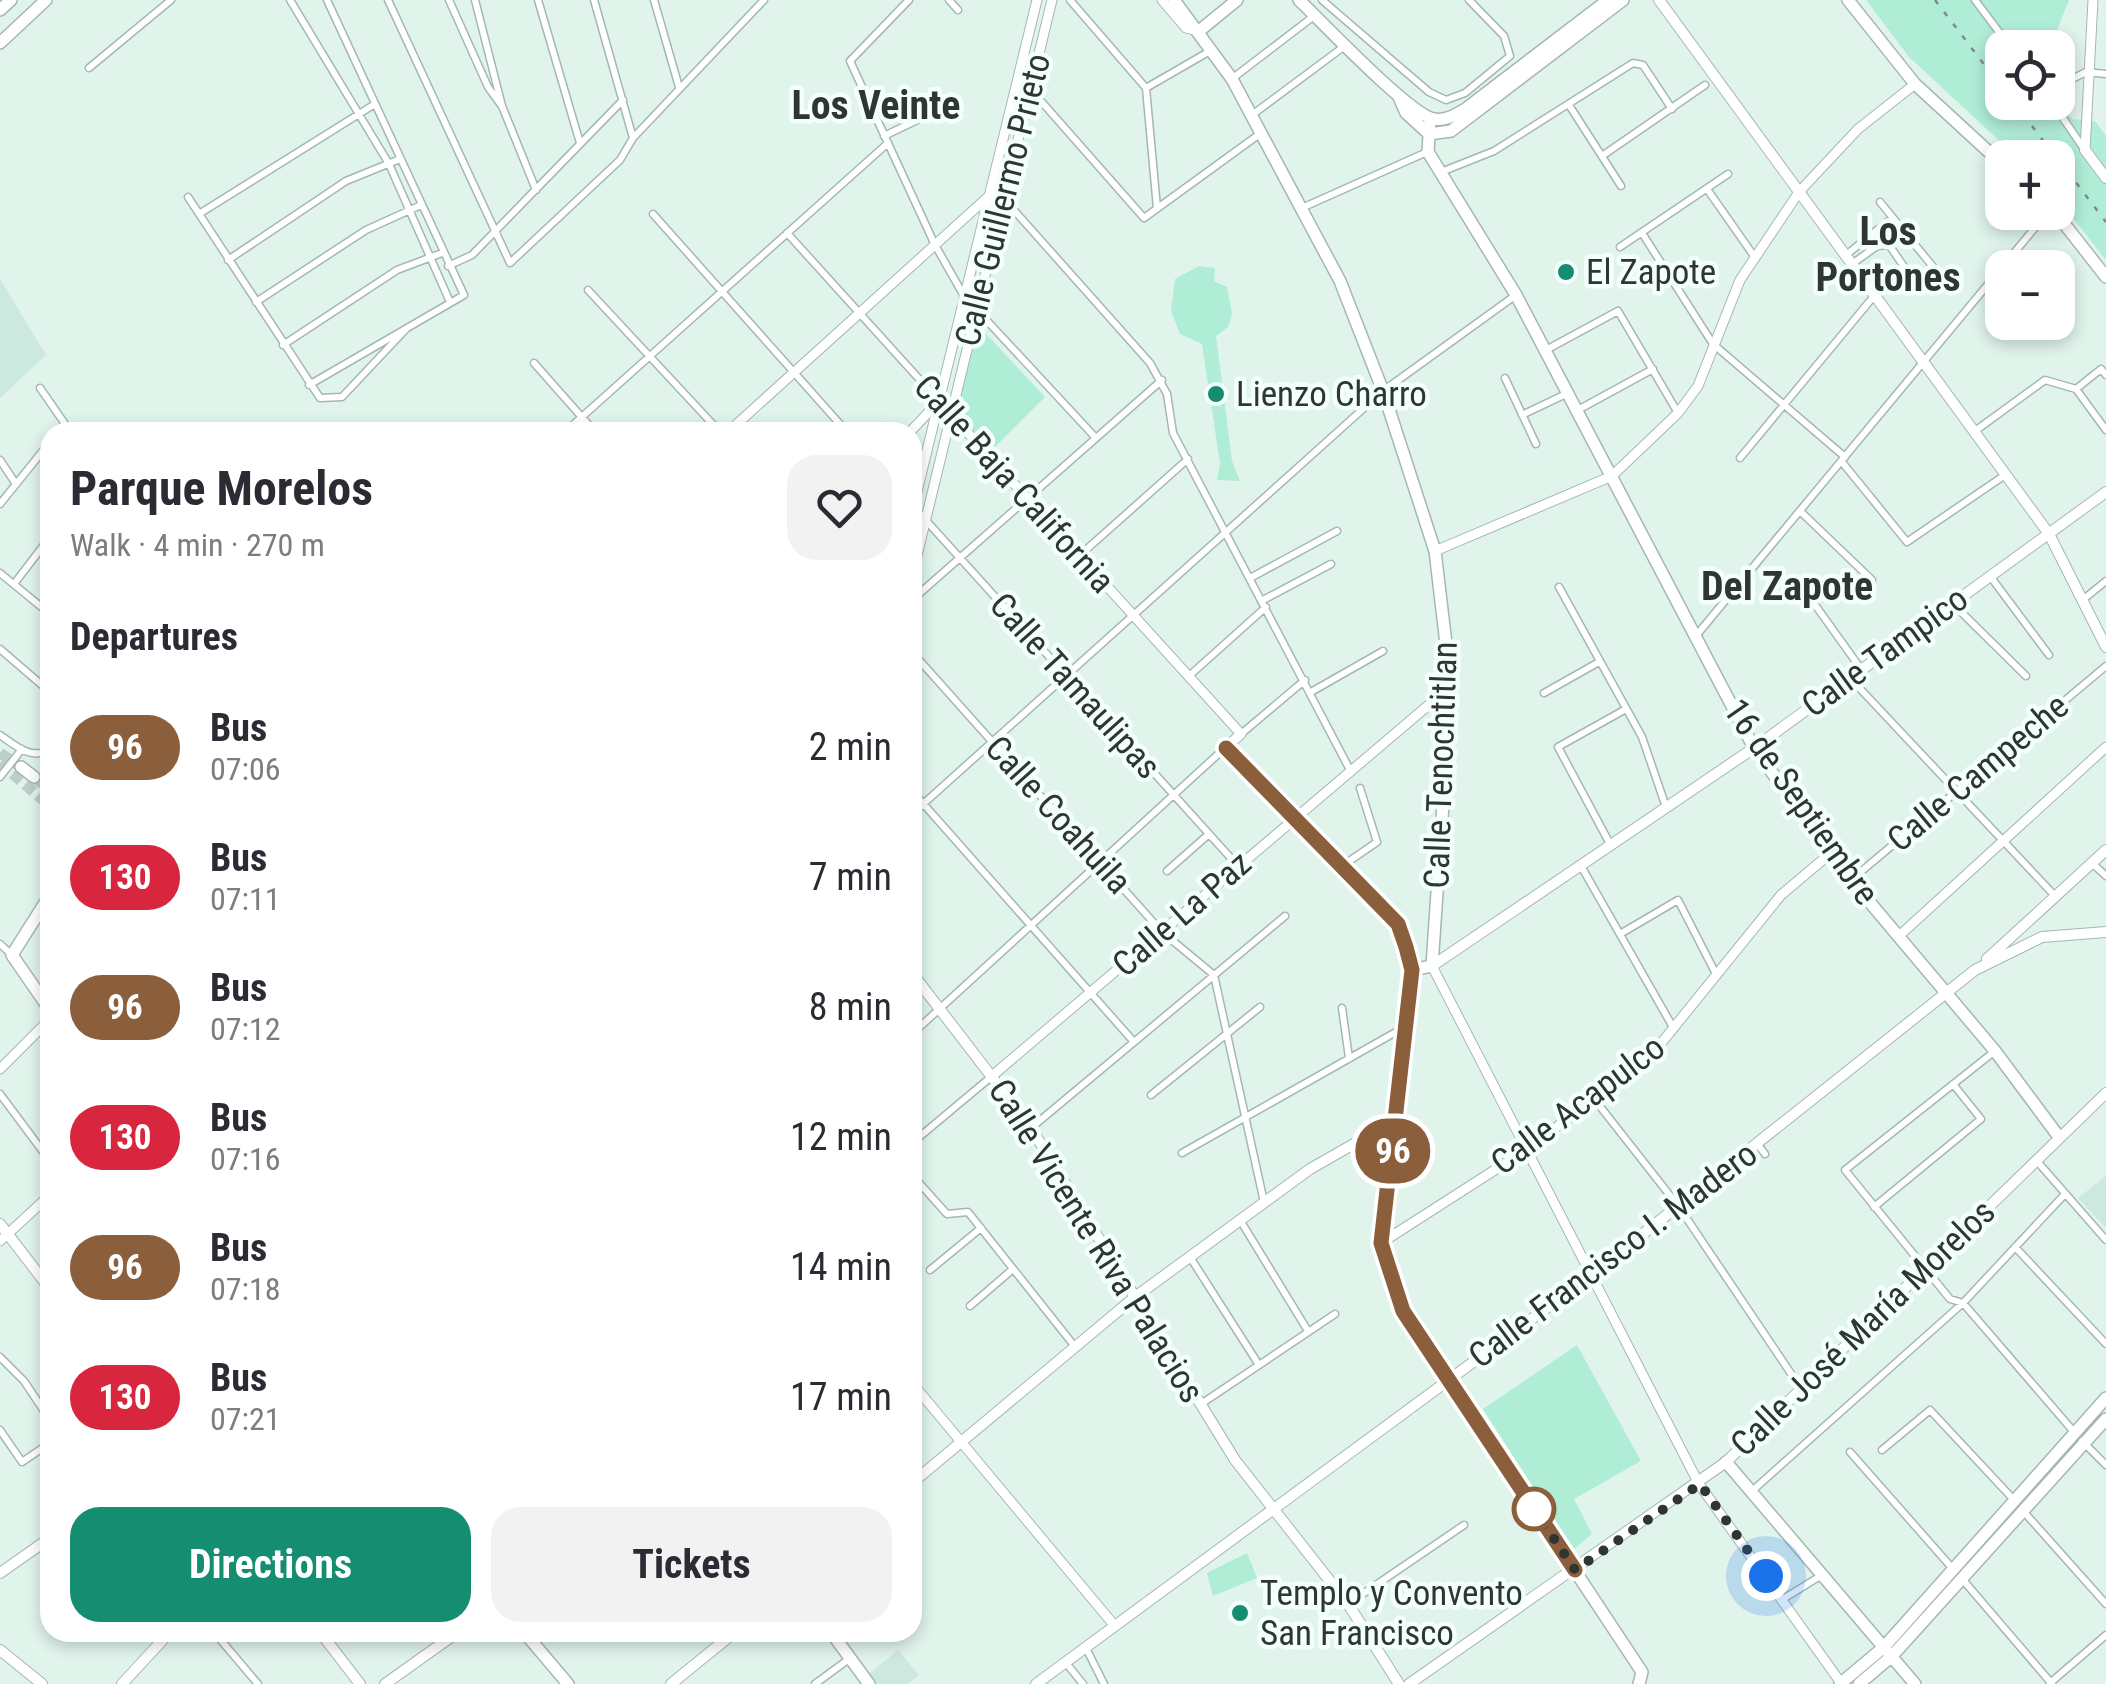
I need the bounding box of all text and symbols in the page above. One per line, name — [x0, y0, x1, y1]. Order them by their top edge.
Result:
map controls — [1985, 30, 2075, 340]
button: locate — [1985, 30, 2075, 120]
street label: Calle Guillermo Prieto — [947, 50, 1059, 350]
district label: Los Veinte — [792, 82, 960, 129]
button: + — [1985, 140, 2075, 230]
district label: Los Portones — [1815, 208, 1961, 301]
button: − — [1985, 250, 2075, 340]
place label: El Zapote — [1586, 252, 1716, 293]
marker: El Zapote — [1555, 261, 1577, 283]
street label: Calle Baja California — [905, 366, 1123, 602]
place label: Lienzo Charro — [1236, 374, 1427, 415]
marker: Lienzo Charro — [1205, 383, 1227, 405]
button: heart — [787, 455, 892, 560]
text: Parque Morelos — [70, 460, 373, 517]
text: Walk · 4 min · 270 m — [70, 526, 325, 564]
district label: Del Zapote — [1701, 563, 1873, 610]
street label: Calle Tampico — [1794, 578, 1976, 726]
street label: Calle Tamaulipas — [981, 585, 1169, 787]
text: Departures — [70, 615, 238, 659]
street label: Calle Tenochtitlan — [1416, 641, 1466, 889]
street label: Calle Campeche — [1879, 686, 2077, 860]
street label: 16 de Septiembre — [1715, 691, 1887, 913]
text: Bus — [210, 706, 267, 750]
text: 2 min — [809, 725, 892, 769]
text: 96 — [107, 727, 143, 768]
street label: Calle Coahuila — [977, 728, 1139, 902]
text: 07:06 — [210, 750, 281, 788]
text: Bus — [210, 836, 267, 880]
street label: Calle La Paz — [1104, 843, 1260, 985]
text: 7 min — [809, 855, 892, 899]
text: 130 — [98, 857, 152, 898]
text: 07:11 — [210, 880, 281, 918]
text: Bus — [210, 966, 267, 1010]
text: 8 min — [809, 985, 892, 1029]
text: 96 — [107, 987, 143, 1028]
text: 07:12 — [210, 1010, 281, 1048]
street label: Calle Acapulco — [1483, 1027, 1673, 1183]
street label: Calle Vicente Riva Palacios — [980, 1072, 1212, 1410]
text: Bus — [210, 1096, 267, 1140]
text: 12 min — [790, 1115, 892, 1159]
text: 130 — [98, 1117, 152, 1158]
line badge: 96 — [1348, 1118, 1438, 1184]
text: 96 — [1375, 1131, 1411, 1172]
street label: Calle Francisco I. Madero — [1461, 1133, 1765, 1377]
text: 07:16 — [210, 1140, 281, 1178]
street label: Calle José María Morelos — [1722, 1191, 2004, 1465]
text: Bus — [210, 1226, 267, 1270]
text: 14 min — [790, 1245, 892, 1289]
text: 96 — [107, 1247, 143, 1288]
text: 07:18 — [210, 1270, 281, 1308]
text: Bus — [210, 1356, 267, 1400]
text: 17 min — [790, 1375, 892, 1419]
text: 130 — [98, 1377, 152, 1418]
text: 07:21 — [210, 1400, 281, 1438]
unlabelled marker — [1513, 1488, 1555, 1530]
button: Directions — [70, 1507, 471, 1622]
button: Tickets — [491, 1507, 892, 1622]
your location — [1741, 1551, 1791, 1601]
place label: Templo y Convento San Francisco — [1260, 1573, 1523, 1654]
marker: Templo y Convento San Francisco — [1229, 1602, 1251, 1624]

